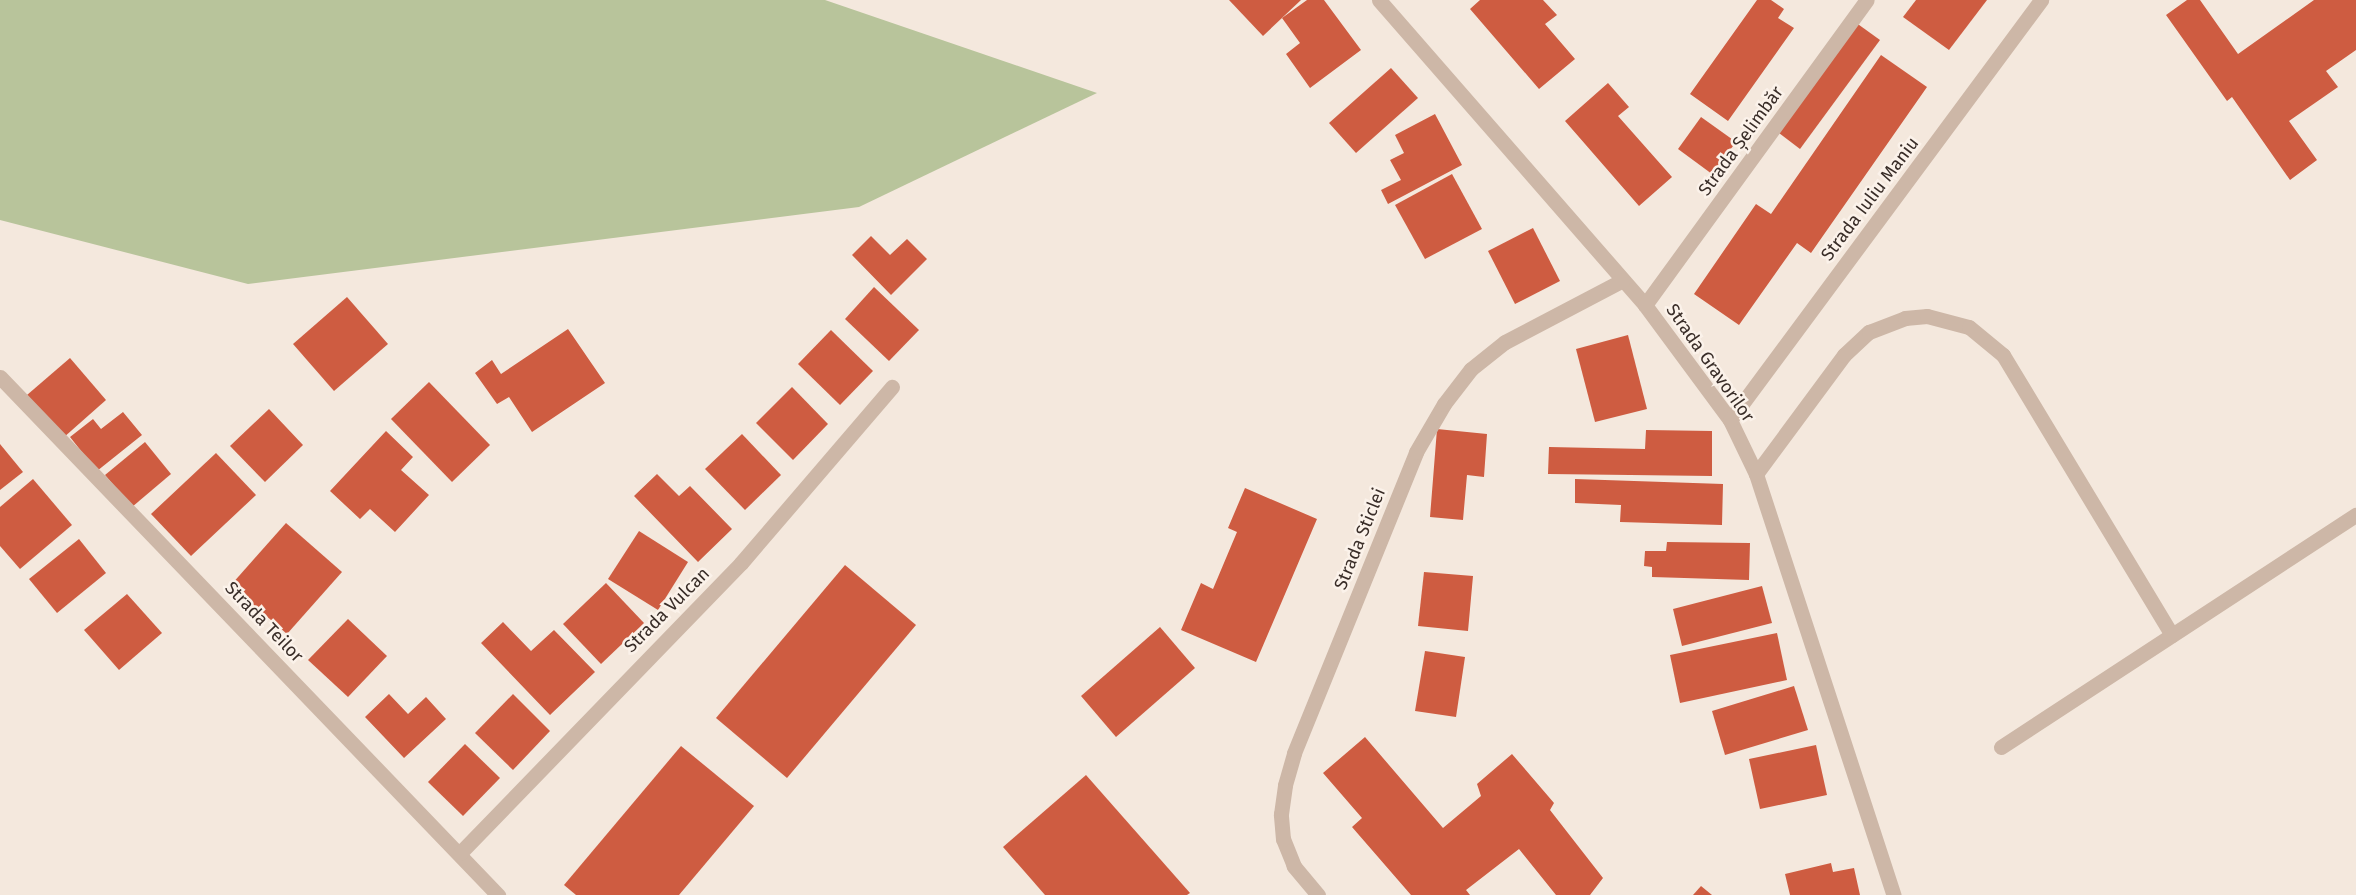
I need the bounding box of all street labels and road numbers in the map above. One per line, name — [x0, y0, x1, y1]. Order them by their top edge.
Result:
street label: Strada Șelimbăr — [1694, 82, 1788, 200]
street label: Strada Iuliu Maniu — [1817, 133, 1923, 265]
street label: Strada Gravorilor — [1661, 300, 1759, 426]
street label: Strada Sticlei — [1330, 485, 1390, 593]
street label: Strada Vulcan — [620, 563, 714, 657]
street label: Strada Teilor — [220, 577, 308, 667]

